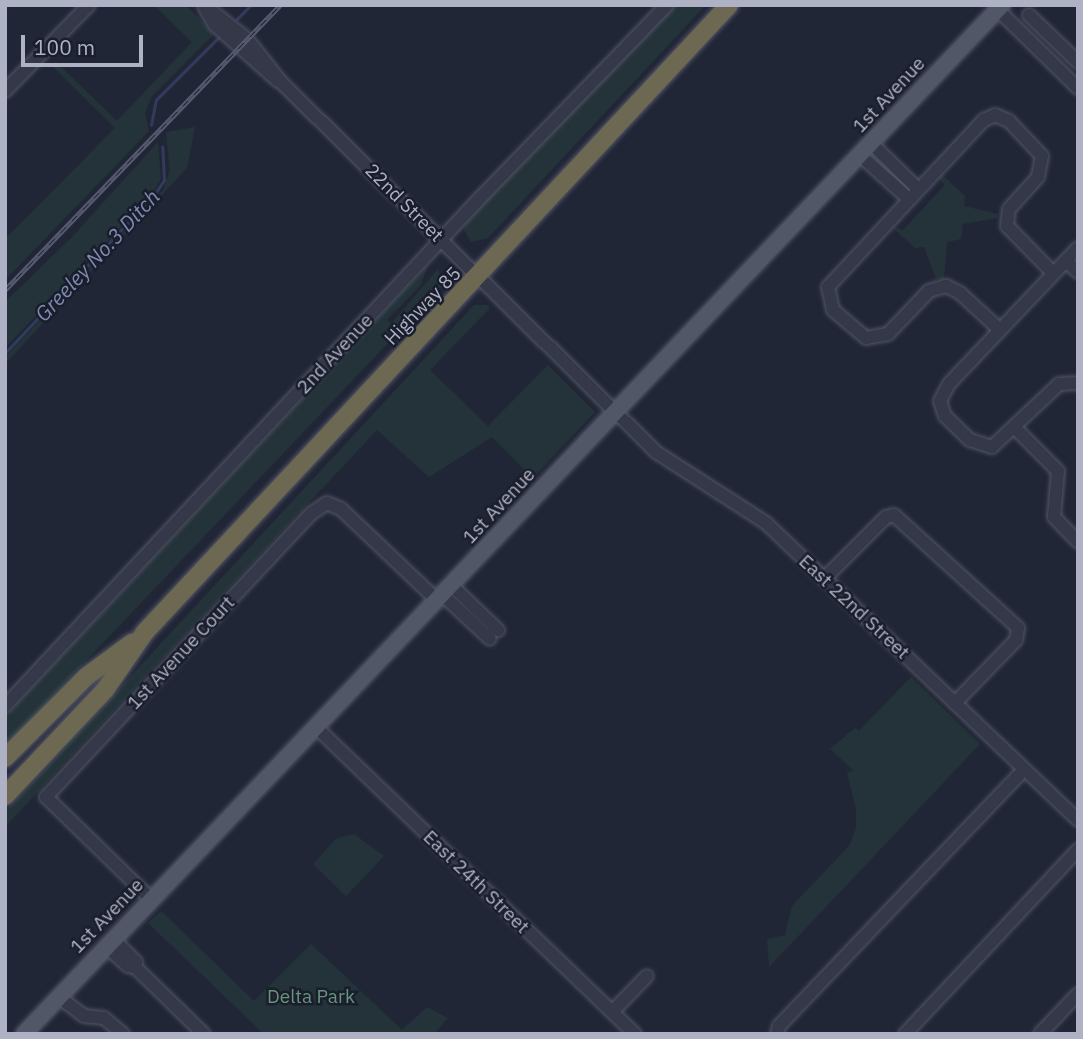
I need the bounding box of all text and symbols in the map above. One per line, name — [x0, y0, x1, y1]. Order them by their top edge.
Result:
scale bar — [24, 21, 147, 65]
text: 100 m — [34, 33, 95, 61]
street label: 1st Avenue — [848, 52, 930, 138]
street label: 22nd Street — [360, 159, 448, 247]
water label: Greeley No.3 Ditch — [30, 184, 164, 326]
street label: Highway 85 — [380, 262, 466, 350]
street label: 2nd Avenue — [292, 309, 378, 399]
street label: 1st Avenue — [458, 463, 540, 549]
street label: East 22nd Street — [794, 550, 914, 664]
street label: 1st Avenue Court — [123, 592, 239, 714]
street label: East 24th Street — [418, 826, 534, 938]
street label: 1st Avenue — [66, 874, 148, 958]
park label: Delta Park — [267, 986, 355, 1008]

